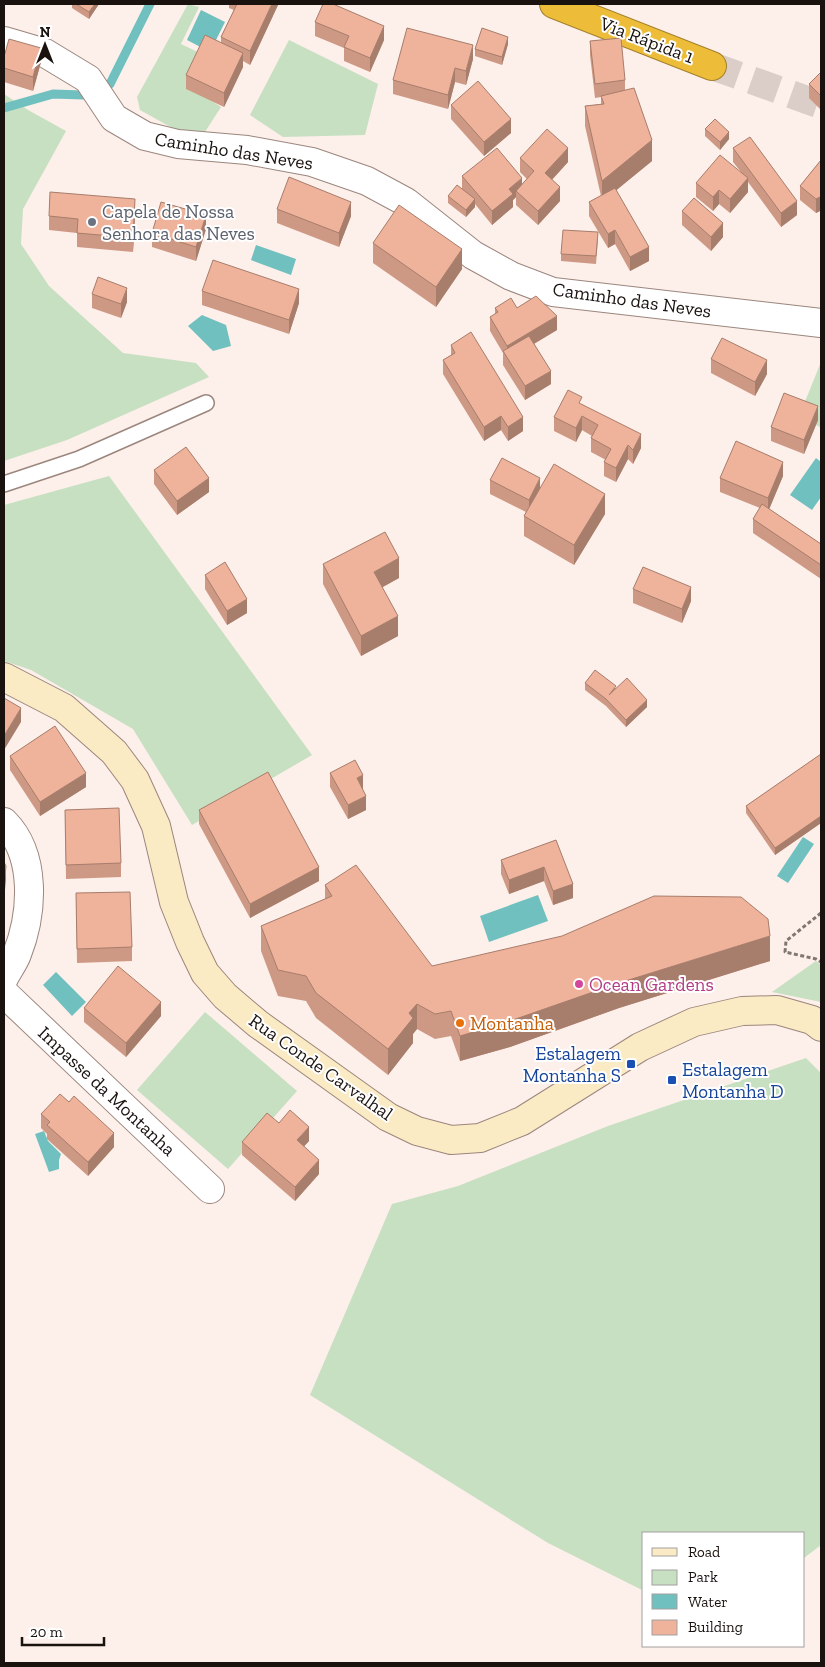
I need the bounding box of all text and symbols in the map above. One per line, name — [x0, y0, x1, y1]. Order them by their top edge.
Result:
street label: Via Rápida 1 — [596, 11, 697, 68]
north arrow — [20, 20, 70, 70]
text: N — [40, 24, 51, 41]
street label: Caminho das Neves — [153, 127, 315, 175]
place label: Capela de Nossa Senhora das Neves — [102, 200, 255, 245]
marker: Capela de Nossa Senhora das Neves — [86, 216, 98, 228]
street label: Caminho das Neves — [551, 277, 713, 323]
place label: Ocean Gardens — [589, 973, 714, 996]
marker: Ocean Gardens — [573, 978, 585, 990]
street label: Rua Conde Carvalhal — [245, 1009, 397, 1125]
place label: Montanha — [470, 1012, 554, 1035]
marker: Montanha — [454, 1017, 466, 1029]
street label: Impasse da Montanha — [33, 1021, 181, 1161]
place label: Estalagem Montanha S — [523, 1042, 622, 1087]
marker: Estalagem Montanha S — [625, 1058, 637, 1070]
place label: Estalagem Montanha D — [682, 1058, 784, 1103]
marker: Estalagem Montanha D — [666, 1074, 678, 1086]
legend — [642, 1532, 805, 1647]
text: Road — [688, 1543, 721, 1561]
text: Park — [688, 1568, 718, 1586]
text: Water — [688, 1593, 728, 1611]
scale bar — [22, 1614, 105, 1646]
text: Building — [688, 1618, 743, 1636]
text: 20 m — [30, 1623, 63, 1641]

